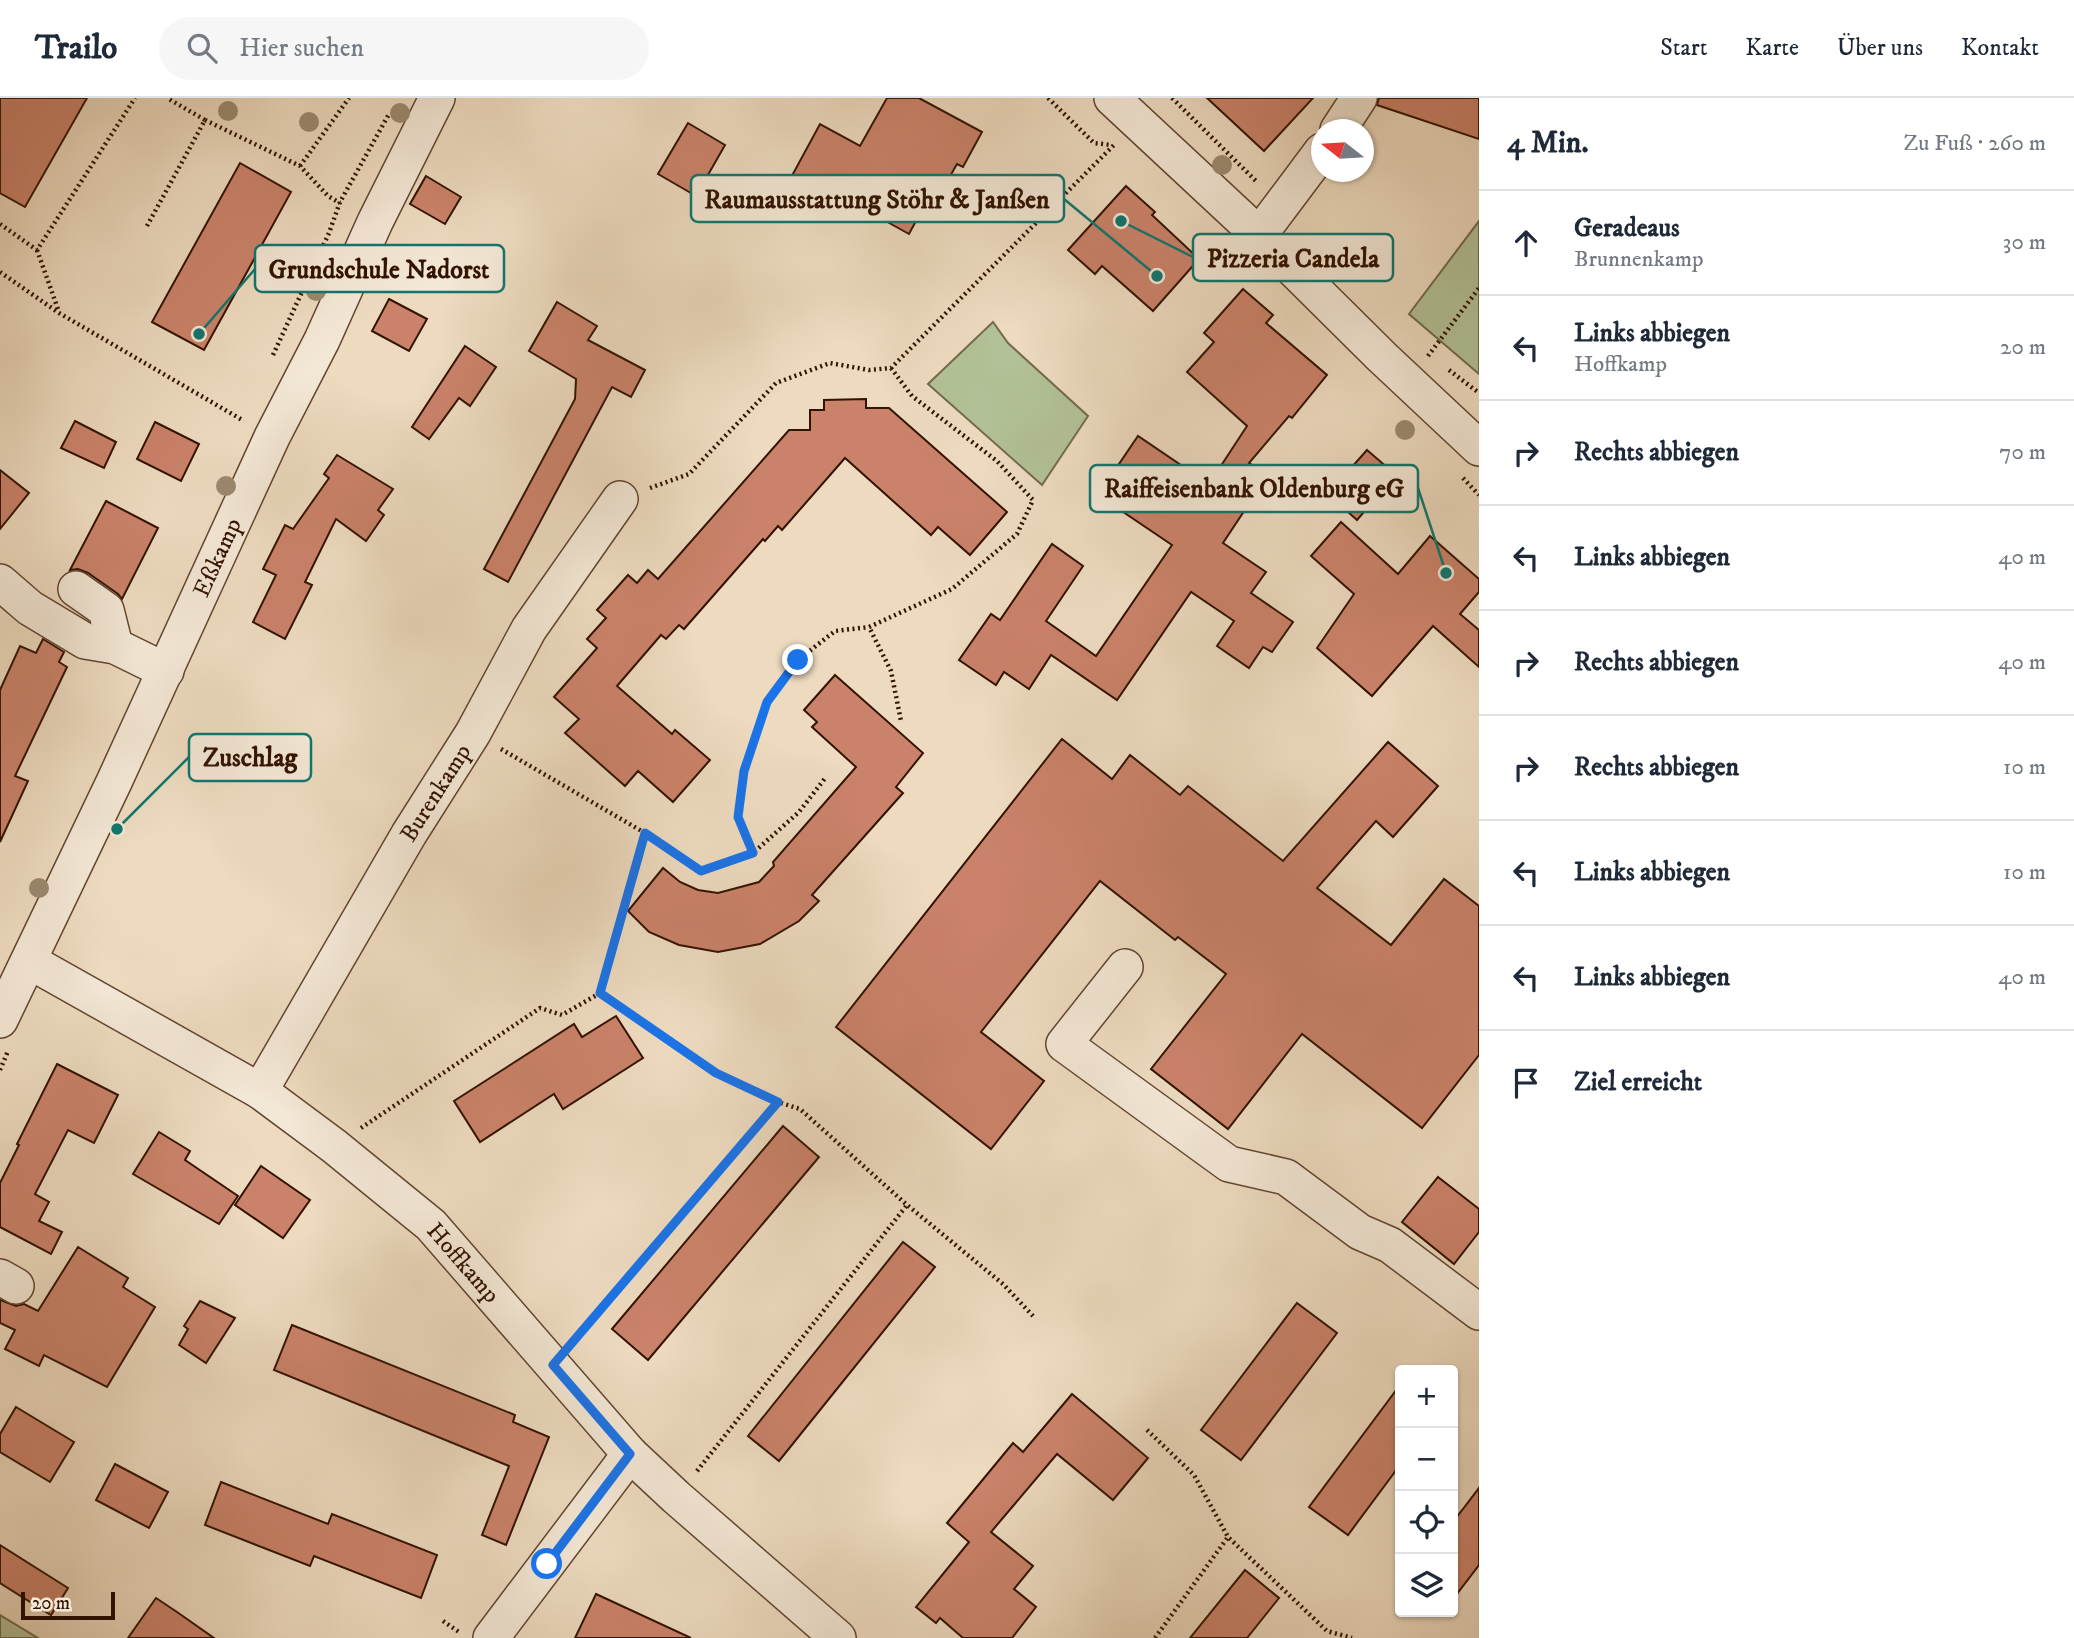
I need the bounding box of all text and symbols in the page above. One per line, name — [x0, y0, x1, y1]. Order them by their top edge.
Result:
search box — [159, 17, 649, 80]
text: Trailo — [35, 28, 117, 69]
icon: search — [183, 29, 221, 67]
text: Hier suchen — [239, 32, 364, 65]
text: Start — [1660, 33, 1707, 63]
text: Karte — [1745, 33, 1799, 63]
text: Über uns — [1837, 33, 1923, 63]
text: Kontakt — [1961, 33, 2039, 63]
north arrow — [1311, 119, 1374, 182]
text: 4 Min. — [1507, 125, 1589, 162]
text: Zu Fuß · 260 m — [1903, 129, 2046, 158]
callout: Raumausstattung Stöhr & Janßen — [691, 175, 1064, 222]
text: Raumausstattung Stöhr & Janßen — [704, 184, 1050, 217]
text: Geradeaus — [1574, 212, 1680, 245]
icon: ahead — [1507, 224, 1545, 262]
text: 30 m — [2003, 228, 2046, 257]
callout: Pizzeria Candela — [1193, 234, 1393, 281]
text: Pizzeria Candela — [1207, 243, 1380, 276]
callout: Grundschule Nadorst — [255, 245, 504, 292]
text: Brunnenkamp — [1574, 245, 1704, 274]
text: Grundschule Nadorst — [269, 254, 490, 287]
text: Links abbiegen — [1574, 317, 1730, 350]
icon: left — [1507, 329, 1545, 367]
text: 20 m — [2000, 333, 2046, 362]
text: Hoffkamp — [1574, 350, 1667, 379]
icon: right — [1507, 434, 1545, 472]
text: Rechts abbiegen — [1574, 436, 1739, 469]
text: 70 m — [1999, 438, 2046, 467]
callout: Raiffeisenbank Oldenburg eG — [1090, 465, 1418, 512]
text: Raiffeisenbank Oldenburg eG — [1104, 473, 1404, 506]
street label: Eßkamp — [187, 513, 249, 602]
icon: left — [1507, 539, 1545, 577]
text: Links abbiegen — [1574, 541, 1730, 574]
text: 40 m — [1998, 543, 2046, 572]
route end — [782, 644, 813, 675]
icon: right — [1507, 644, 1545, 682]
text: Rechts abbiegen — [1574, 646, 1739, 679]
text: 40 m — [1998, 648, 2046, 677]
callout: Zuschlag — [189, 734, 311, 781]
street label: Burenkamp — [394, 739, 478, 848]
text: Zuschlag — [203, 742, 298, 775]
icon: right — [1507, 749, 1545, 787]
text: Rechts abbiegen — [1574, 751, 1739, 784]
text: 10 m — [2003, 753, 2046, 782]
icon: left — [1507, 854, 1545, 892]
text: Links abbiegen — [1574, 856, 1730, 889]
text: 10 m — [2003, 858, 2046, 887]
icon: left — [1507, 959, 1545, 997]
text: Links abbiegen — [1574, 961, 1730, 994]
text: 40 m — [1998, 963, 2046, 992]
icon: arrive — [1507, 1064, 1545, 1102]
text: Ziel erreicht — [1574, 1066, 1702, 1099]
street label: Hoffkamp — [420, 1217, 506, 1310]
map controls — [1395, 1365, 1458, 1617]
button: + — [1395, 1365, 1458, 1428]
button: − — [1395, 1428, 1458, 1491]
button: locate — [1395, 1491, 1458, 1554]
route start — [531, 1548, 562, 1579]
button: layers — [1395, 1554, 1458, 1617]
scale bar — [21, 1589, 116, 1621]
text: 20 m — [32, 1592, 70, 1615]

